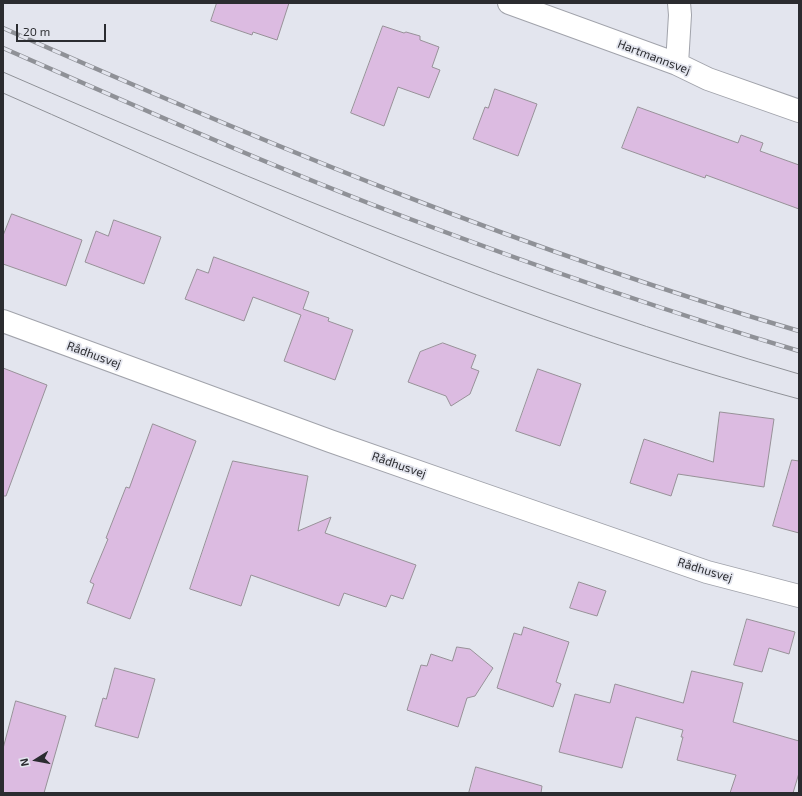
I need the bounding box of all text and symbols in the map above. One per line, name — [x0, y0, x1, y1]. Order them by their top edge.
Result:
scale bar — [18, 16, 108, 42]
text: 20 m — [23, 24, 50, 38]
street label: Hartmannsvej — [616, 37, 692, 77]
street label: Rådhusvej — [65, 339, 123, 371]
street label: Rådhusvej — [370, 449, 428, 481]
street label: Rådhusvej — [676, 555, 734, 585]
north arrow — [16, 740, 56, 780]
text: N — [17, 757, 31, 768]

